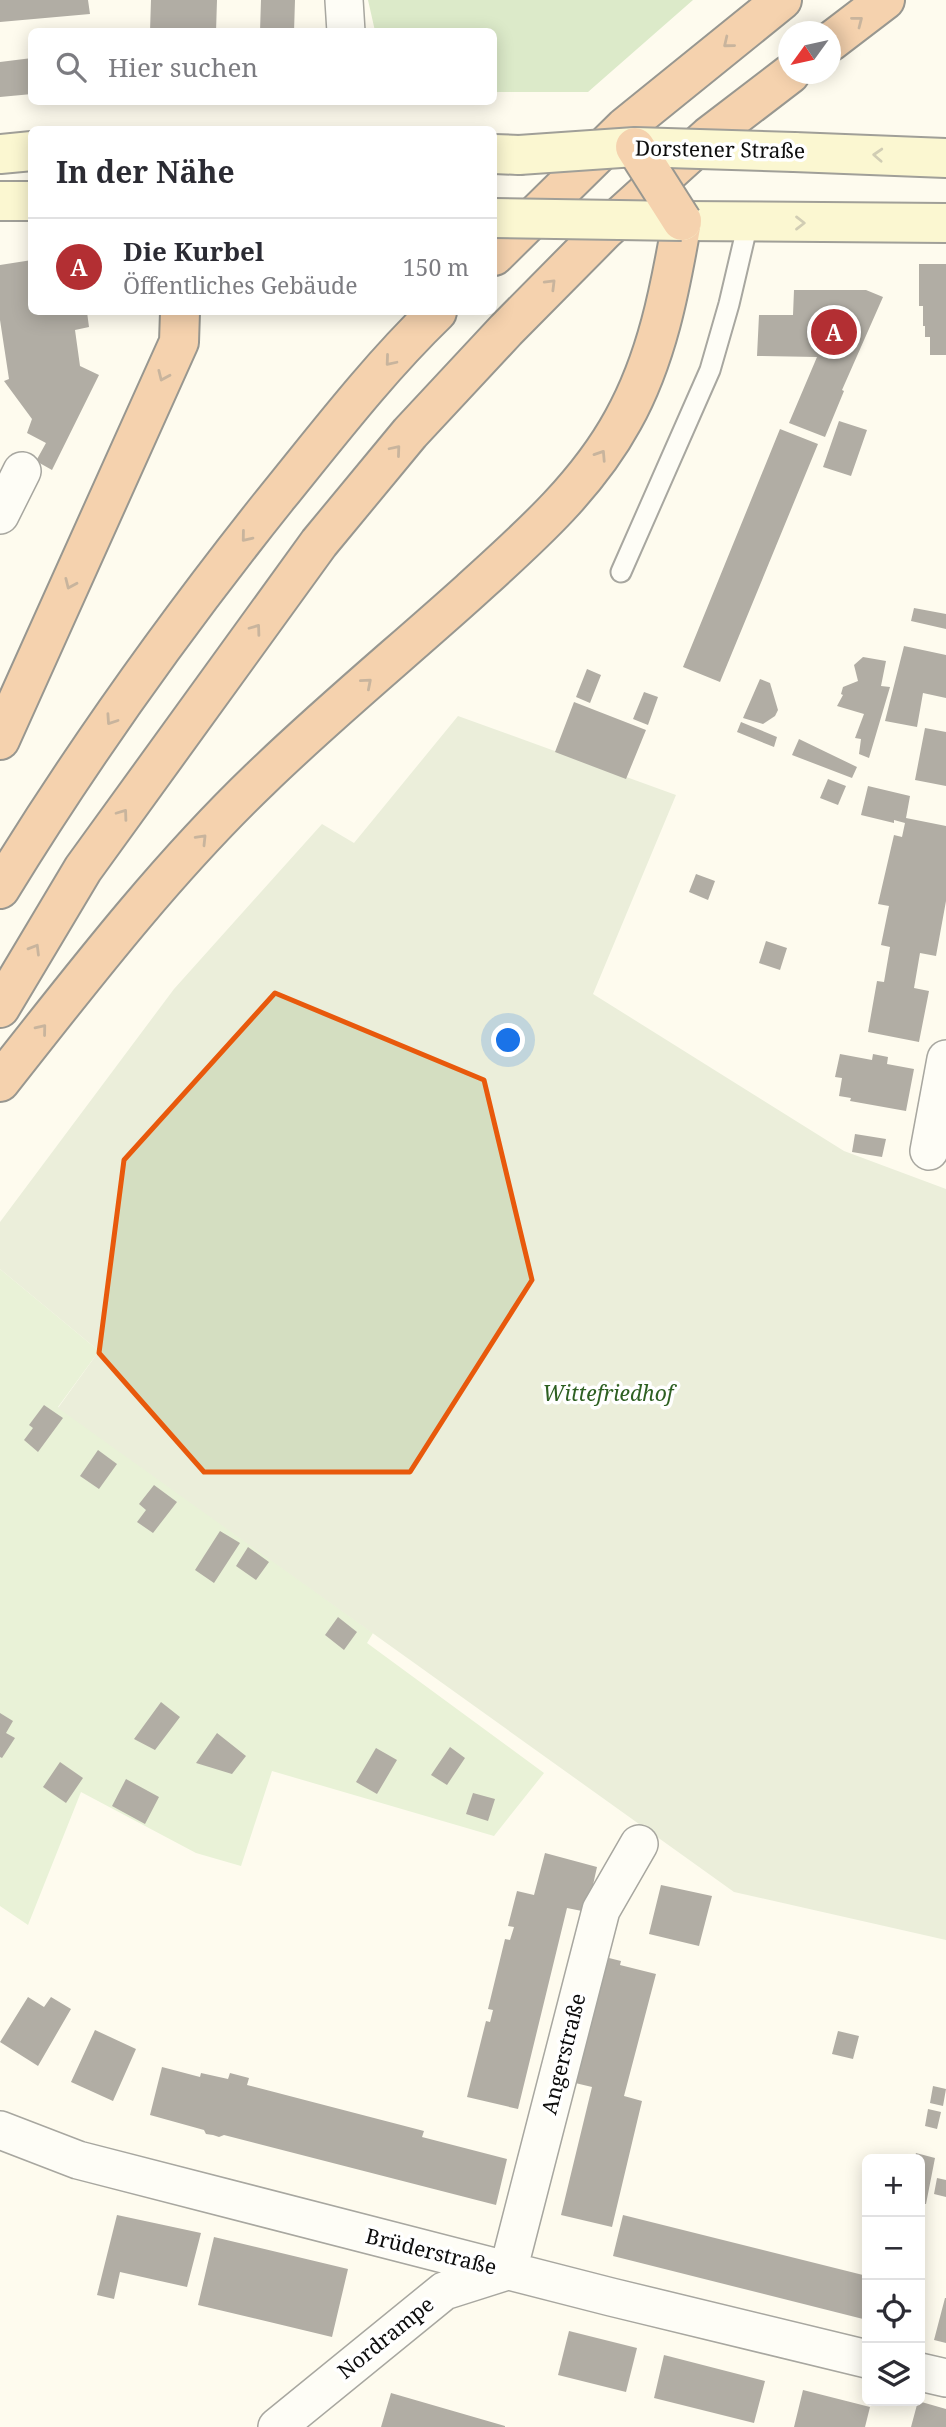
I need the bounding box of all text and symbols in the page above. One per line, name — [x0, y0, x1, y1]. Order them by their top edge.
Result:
one-way arrow — [850, 16, 862, 29]
north arrow — [778, 21, 841, 84]
search box — [28, 28, 497, 105]
one-way arrow — [724, 34, 736, 47]
icon: search — [52, 48, 90, 86]
text: Hier suchen — [108, 49, 258, 85]
street label: Dorstener Straße — [635, 134, 805, 164]
one-way arrow — [872, 148, 883, 163]
text: In der Nähe — [56, 151, 235, 192]
one-way arrow — [795, 215, 805, 231]
text: Die Kurbel — [123, 233, 264, 269]
text: A — [70, 251, 88, 283]
text: 150 m — [403, 251, 469, 283]
text: Öffentliches Gebäude — [123, 269, 358, 301]
one-way arrow — [543, 279, 556, 292]
pin: A — [811, 306, 857, 358]
one-way arrow — [386, 352, 398, 365]
one-way arrow — [157, 369, 171, 382]
one-way arrow — [388, 445, 400, 458]
one-way arrow — [593, 450, 605, 463]
one-way arrow — [241, 529, 254, 541]
one-way arrow — [64, 577, 78, 589]
one-way arrow — [248, 624, 260, 637]
one-way arrow — [359, 678, 372, 691]
one-way arrow — [107, 712, 119, 725]
one-way arrow — [115, 809, 127, 822]
one-way arrow — [193, 834, 206, 847]
one-way arrow — [27, 944, 40, 957]
your location — [491, 1023, 525, 1057]
one-way arrow — [34, 1024, 47, 1036]
park label: Wittefriedhof — [543, 1379, 678, 1407]
street label: Angerstraße — [534, 1990, 592, 2117]
map controls — [862, 2154, 925, 2406]
button: + — [862, 2154, 925, 2217]
button: − — [862, 2217, 925, 2280]
street label: Brüderstraße — [363, 2221, 500, 2281]
button: locate — [862, 2280, 925, 2343]
street label: Nordrampe — [331, 2290, 439, 2385]
button: layers — [862, 2343, 925, 2406]

